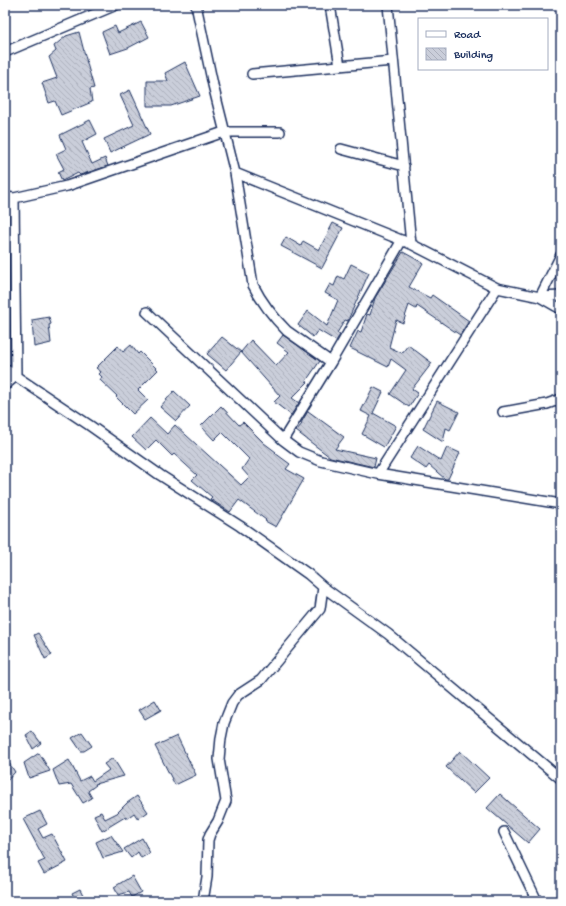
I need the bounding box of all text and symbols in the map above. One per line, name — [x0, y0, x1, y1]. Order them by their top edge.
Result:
legend — [418, 18, 548, 70]
text: Road — [454, 29, 481, 43]
text: Building — [453, 49, 493, 63]

